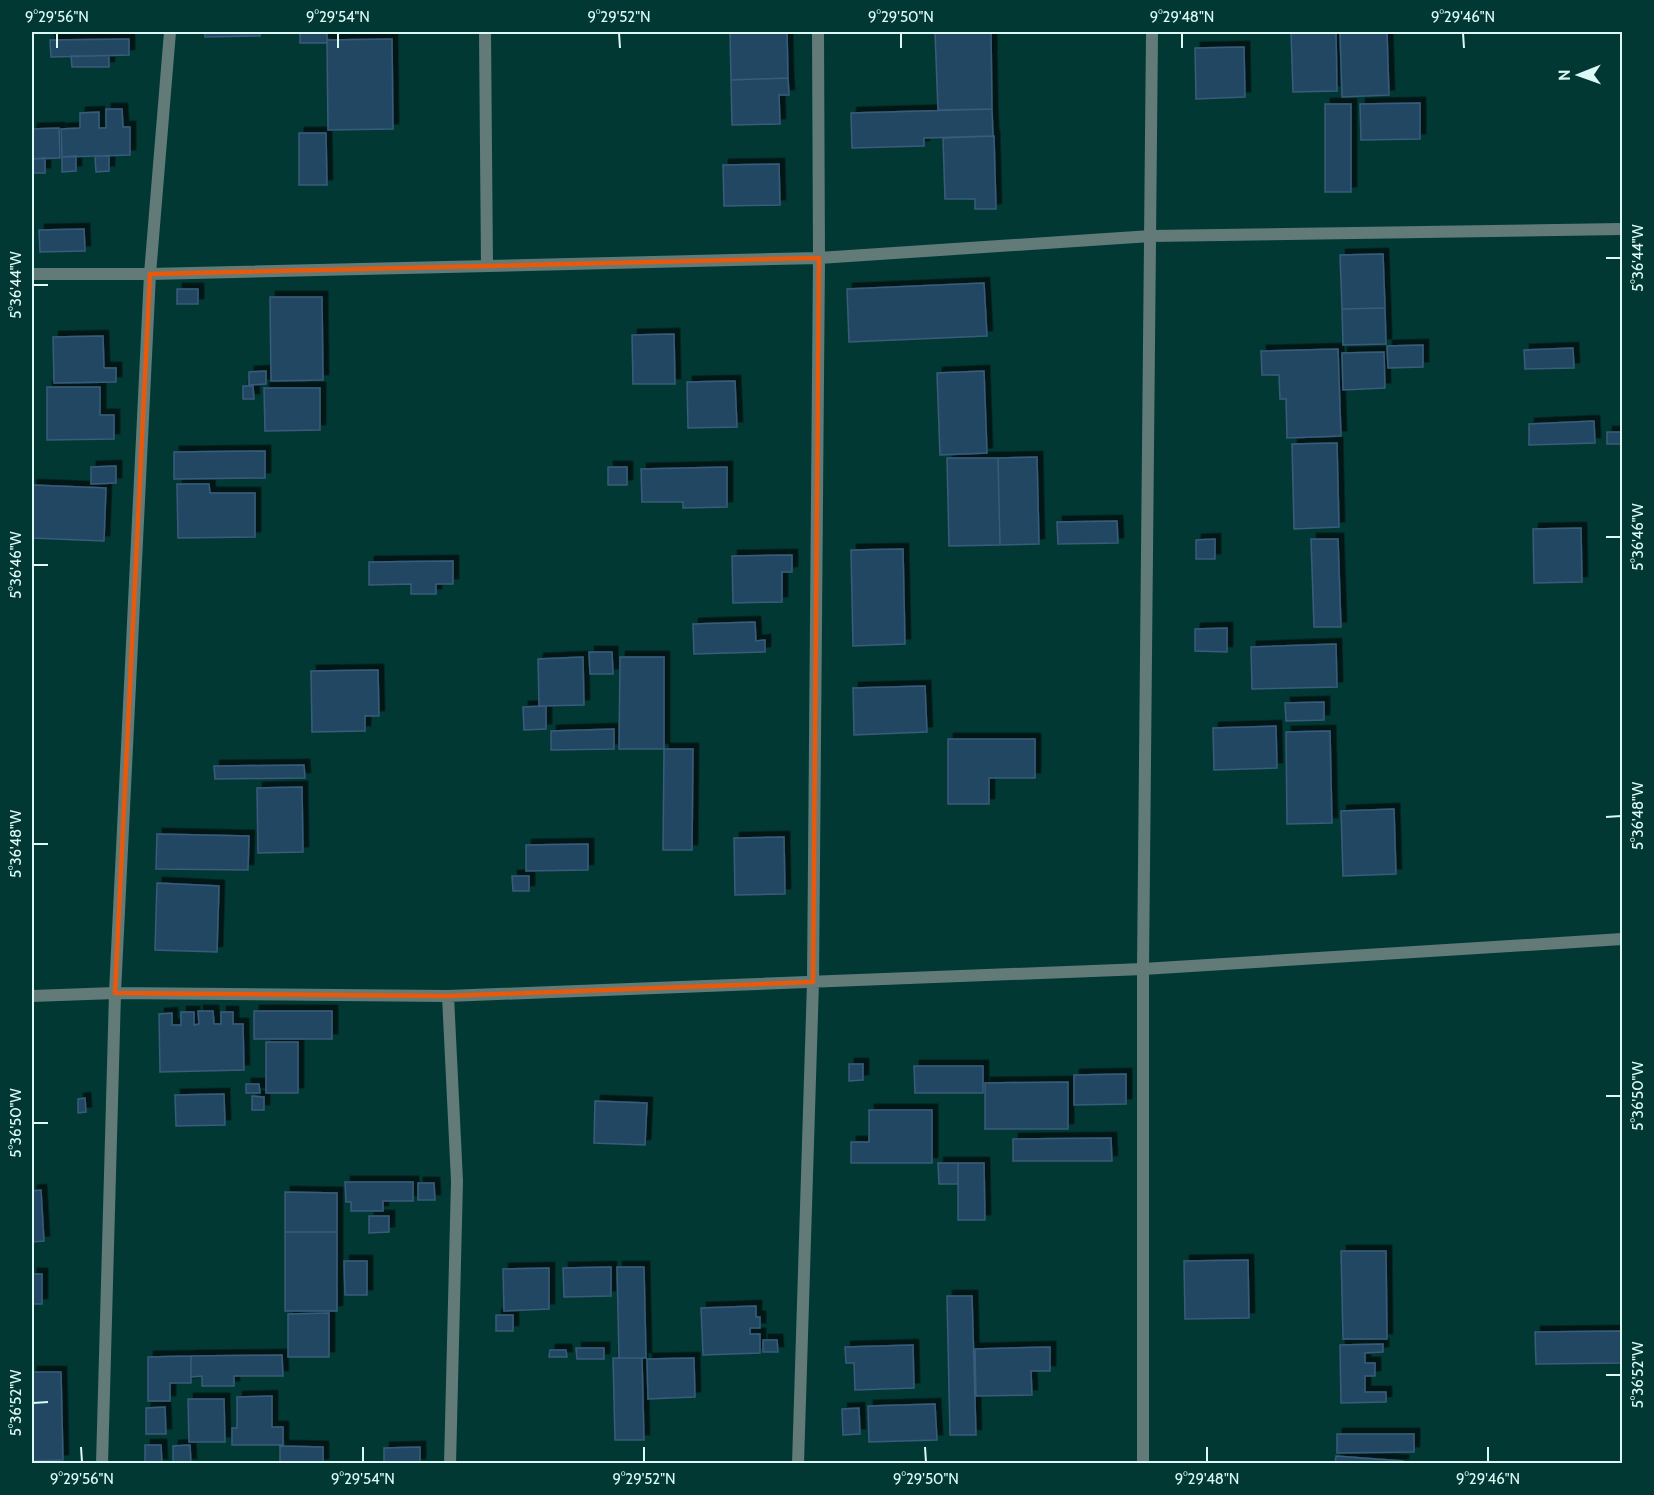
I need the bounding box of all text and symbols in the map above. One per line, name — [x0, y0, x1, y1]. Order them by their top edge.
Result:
text: 9°29'56"N — [25, 8, 89, 26]
text: 9°29'54"N — [306, 8, 370, 26]
text: 9°29'52"N — [587, 8, 651, 26]
text: 9°29'50"N — [868, 8, 934, 26]
text: 9°29'48"N — [1150, 8, 1214, 26]
text: 9°29'46"N — [1431, 8, 1495, 26]
north arrow — [1549, 45, 1609, 105]
text: N — [1555, 69, 1574, 81]
text: 5°36'44"W — [1629, 223, 1647, 292]
text: 5°36'44"W — [7, 250, 25, 319]
text: 5°36'46"W — [1629, 502, 1647, 571]
text: 5°36'46"W — [7, 530, 25, 599]
text: 5°36'48"W — [1629, 781, 1647, 850]
text: 5°36'48"W — [7, 809, 25, 878]
text: 5°36'50"W — [1629, 1061, 1647, 1131]
text: 5°36'50"W — [7, 1088, 25, 1158]
text: 5°36'52"W — [1629, 1341, 1647, 1408]
text: 5°36'52"W — [7, 1369, 25, 1436]
text: 9°29'56"N — [50, 1470, 114, 1488]
text: 9°29'54"N — [331, 1470, 395, 1488]
text: 9°29'52"N — [612, 1470, 676, 1488]
text: 9°29'50"N — [893, 1470, 959, 1488]
text: 9°29'48"N — [1175, 1470, 1239, 1488]
text: 9°29'46"N — [1456, 1470, 1520, 1488]

